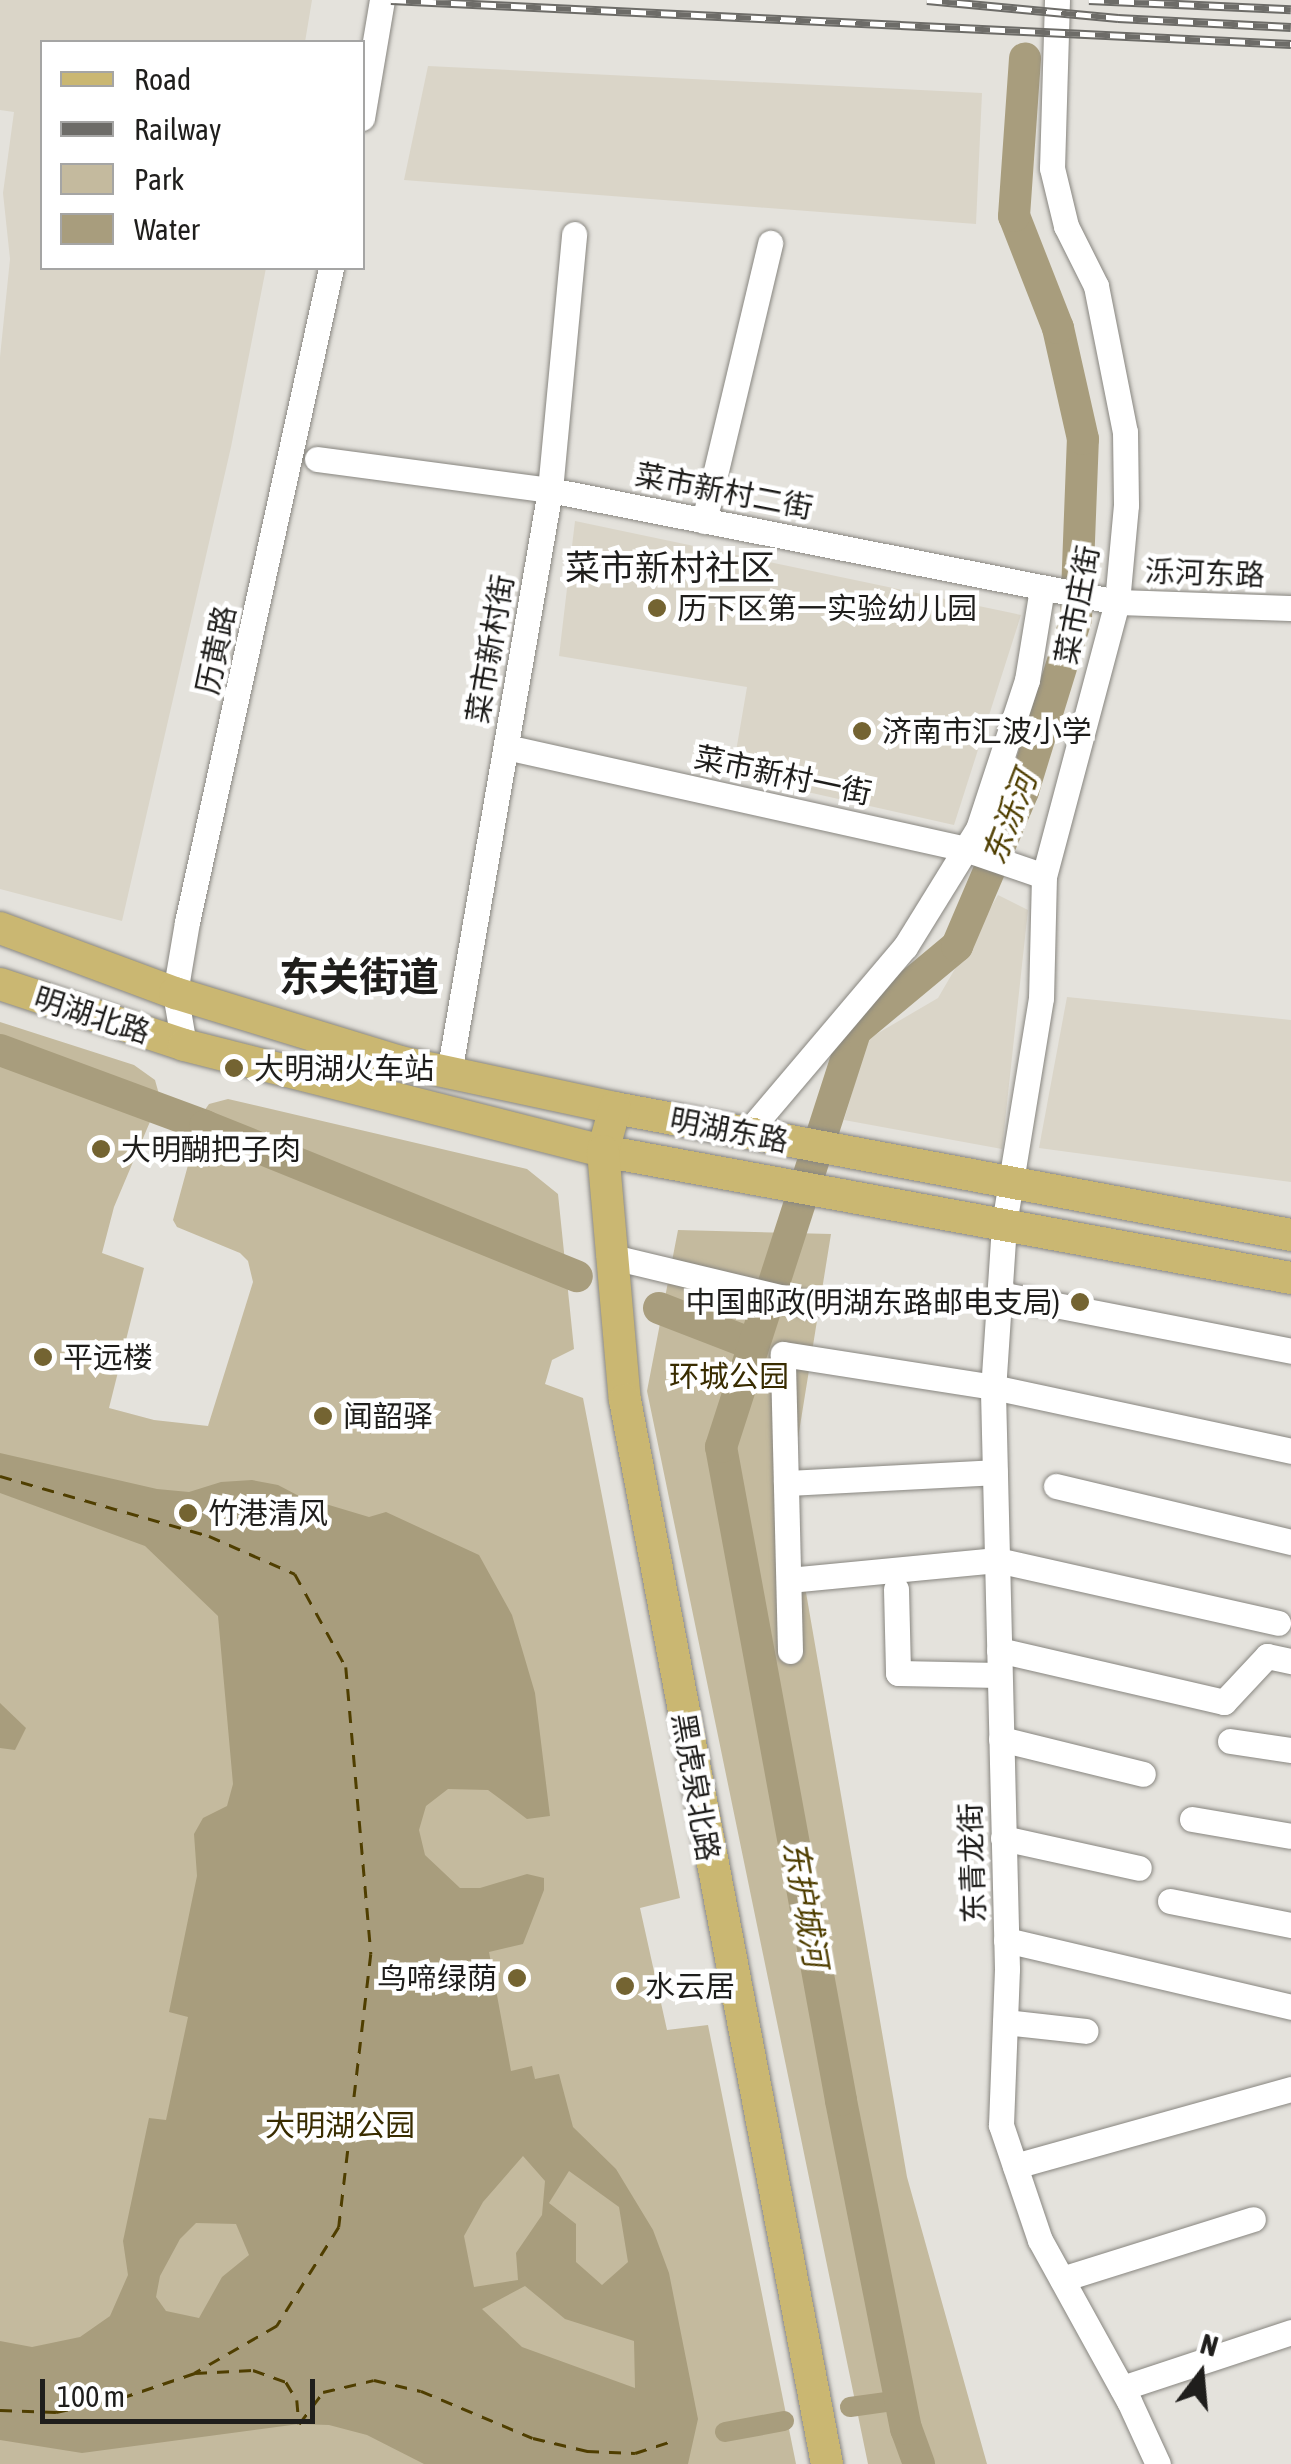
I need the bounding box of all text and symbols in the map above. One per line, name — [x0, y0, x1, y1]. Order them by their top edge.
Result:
legend — [40, 40, 365, 270]
text: Road — [134, 62, 191, 96]
text: Railway — [134, 112, 221, 146]
text: Park — [134, 162, 184, 196]
text: Water — [134, 212, 200, 246]
street label: 菜市新村二街 — [632, 456, 816, 526]
street label: 菜市庄街 — [1048, 543, 1106, 667]
district label: 菜市新村社区 — [565, 546, 775, 588]
street label: 泺河东路 — [1144, 553, 1266, 593]
street label: 菜市新村街 — [459, 572, 521, 726]
place label: 历下区第一实验幼儿园 — [677, 590, 977, 626]
marker: 历下区第一实验幼儿园 — [646, 597, 668, 619]
street label: 历黄路 — [189, 602, 243, 698]
place label: 济南市汇波小学 — [882, 713, 1092, 749]
marker: 济南市汇波小学 — [851, 720, 873, 742]
street label: 菜市新村一街 — [691, 739, 875, 811]
water label: 东泺河 — [975, 766, 1045, 870]
district label: 东关街道 — [279, 953, 439, 1001]
street label: 明湖北路 — [29, 979, 155, 1051]
place label: 大明湖火车站 — [254, 1050, 434, 1086]
marker: 大明湖火车站 — [223, 1057, 245, 1079]
street label: 明湖东路 — [667, 1101, 791, 1159]
place label: 大明醐把子肉 — [121, 1131, 301, 1167]
marker: 大明醐把子肉 — [90, 1138, 112, 1160]
place label: 中国邮政(明湖东路邮电支局) — [686, 1284, 1060, 1320]
marker: 中国邮政(明湖东路邮电支局) — [1069, 1291, 1091, 1313]
place label: 平远楼 — [63, 1339, 153, 1375]
marker: 平远楼 — [32, 1346, 54, 1368]
park label: 环城公园 — [669, 1358, 789, 1394]
place label: 闻韶驿 — [343, 1398, 433, 1434]
marker: 闻韶驿 — [312, 1405, 334, 1427]
place label: 竹港清风 — [208, 1495, 328, 1531]
marker: 竹港清风 — [177, 1502, 199, 1524]
street label: 黑虎泉北路 — [665, 1710, 727, 1864]
street label: 东青龙街 — [952, 1802, 992, 1924]
water label: 东护城河 — [775, 1838, 835, 1970]
place label: 鸟啼绿荫 — [377, 1960, 497, 1996]
marker: 鸟啼绿荫 — [506, 1967, 528, 1989]
place label: 水云居 — [645, 1968, 735, 2004]
marker: 水云居 — [614, 1975, 636, 1997]
park label: 大明湖公园 — [265, 2107, 415, 2143]
north arrow — [1151, 2324, 1251, 2424]
text: N — [1197, 2328, 1222, 2363]
scale bar — [45, 2359, 320, 2421]
text: 100 m — [57, 2379, 125, 2413]

